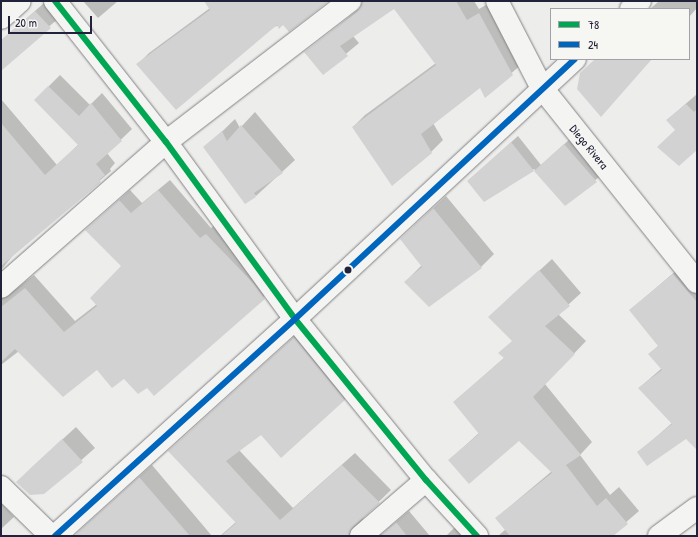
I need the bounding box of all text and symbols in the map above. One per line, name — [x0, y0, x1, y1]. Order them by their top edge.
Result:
scale bar — [10, 8, 94, 34]
legend — [550, 8, 690, 60]
text: 20 m — [15, 14, 37, 31]
text: 78 — [588, 16, 599, 33]
text: 24 — [588, 36, 598, 53]
street label: Diego Rivera — [567, 122, 611, 172]
unlabelled marker — [343, 265, 353, 275]

